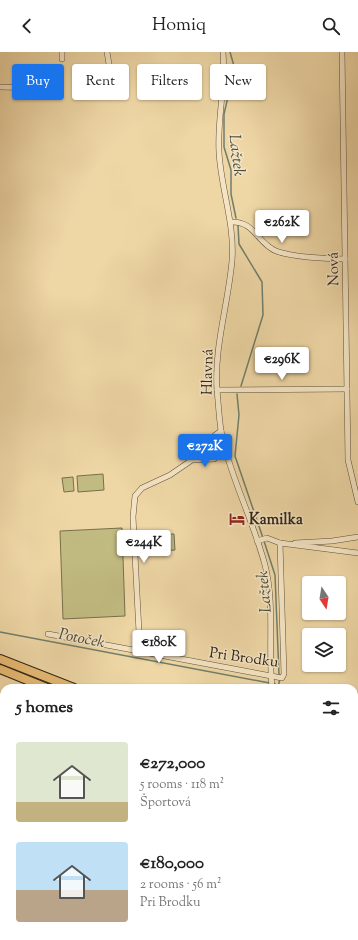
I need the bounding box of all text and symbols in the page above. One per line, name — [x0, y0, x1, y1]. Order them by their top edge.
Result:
text: Homiq — [152, 13, 206, 39]
icon: back — [16, 15, 38, 37]
icon: search — [320, 15, 342, 37]
chip: Buy — [12, 64, 64, 100]
chip: Rent — [72, 64, 129, 100]
chip: Filters — [137, 64, 202, 100]
chip: New — [210, 64, 266, 100]
water label: Lažtek — [222, 133, 250, 178]
pin: €262K — [254, 210, 310, 244]
text: €262K — [264, 214, 300, 232]
street label: Nová — [324, 252, 345, 286]
pin: €296K — [254, 347, 310, 381]
street label: Hlavná — [198, 349, 219, 395]
text: €296K — [264, 351, 300, 369]
pin: €272K — [177, 434, 233, 468]
text: €272K — [187, 438, 223, 456]
hotel icon: Kamilka — [228, 510, 246, 528]
place label: Kamilka — [249, 510, 303, 531]
pin: €244K — [116, 530, 172, 564]
text: €244K — [126, 534, 162, 552]
water label: Lažtek — [252, 570, 279, 614]
north arrow — [302, 576, 346, 620]
map controls — [302, 576, 346, 672]
water label: Potoček — [56, 624, 107, 655]
button: layers — [302, 628, 346, 672]
pin: €180K — [131, 630, 187, 664]
text: €180K — [141, 634, 177, 652]
street label: Pri Brodku — [208, 643, 280, 674]
text: 5 homes — [16, 696, 73, 720]
icon: filters — [320, 697, 342, 719]
text: €272,000 — [140, 752, 205, 776]
icon: home — [48, 758, 96, 806]
text: 5 rooms · 118 m² — [140, 776, 224, 794]
text: Športová — [140, 794, 191, 812]
text: €180,000 — [140, 852, 204, 876]
icon: home — [48, 858, 96, 906]
text: 2 rooms · 56 m² — [140, 876, 221, 894]
text: Pri Brodku — [140, 894, 200, 912]

